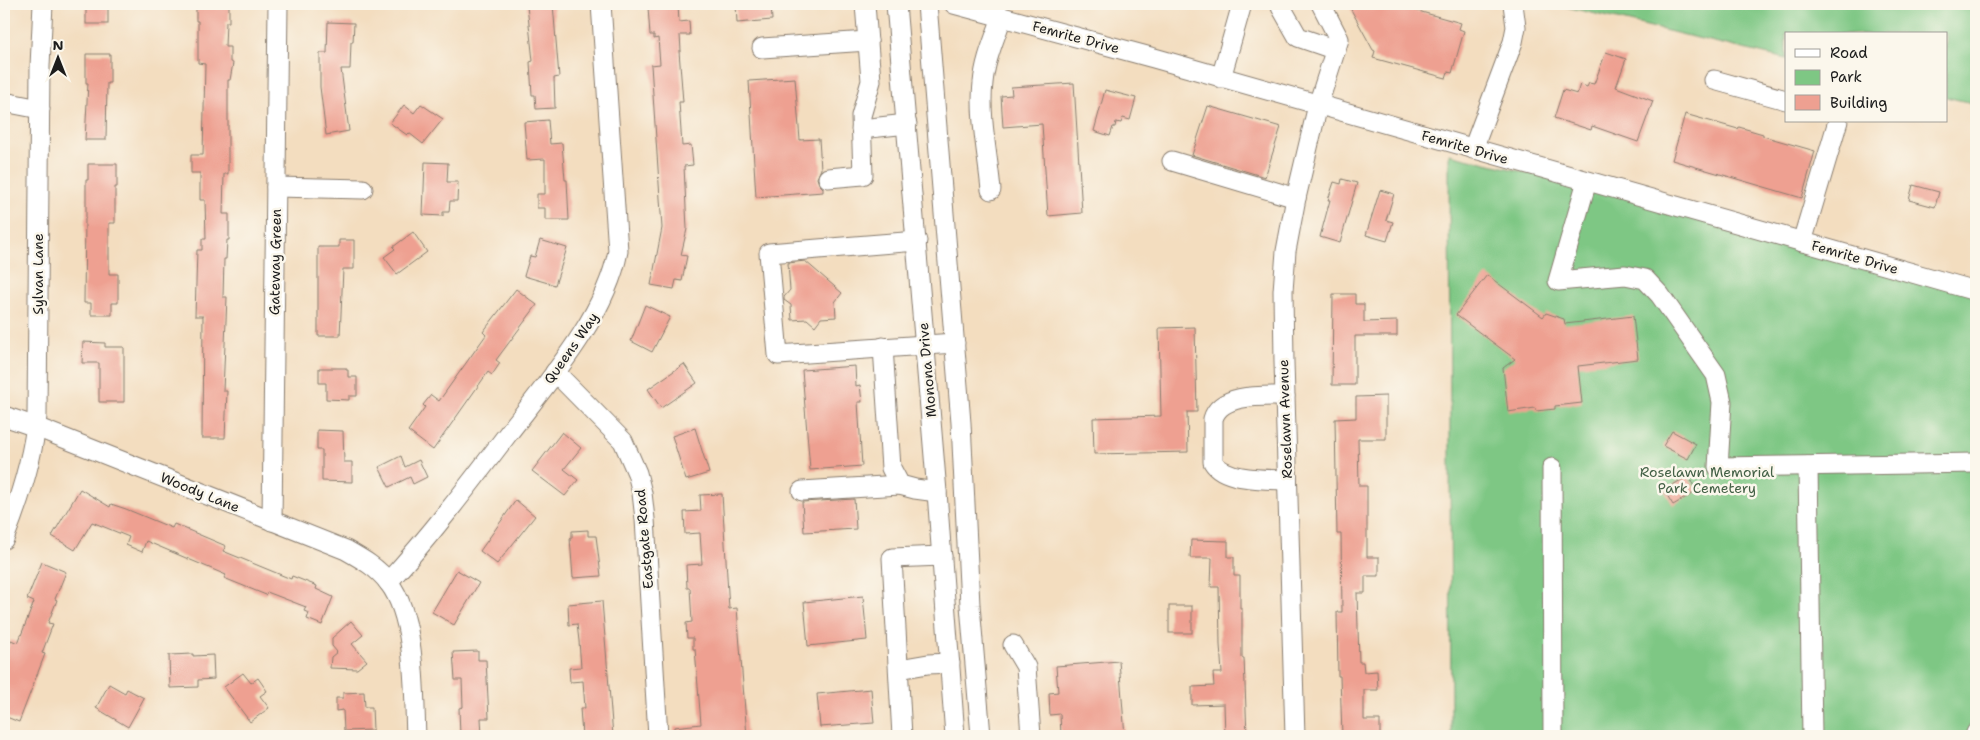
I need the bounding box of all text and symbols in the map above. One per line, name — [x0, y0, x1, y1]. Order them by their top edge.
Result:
street label: Femrite Drive — [1030, 17, 1122, 57]
north arrow — [32, 32, 82, 82]
legend — [1785, 32, 1948, 122]
text: N — [52, 36, 64, 54]
text: Road — [1830, 43, 1868, 63]
text: Park — [1830, 67, 1862, 87]
text: Building — [1830, 93, 1887, 113]
street label: Femrite Drive — [1419, 126, 1511, 168]
street label: Gateway Green — [265, 208, 285, 315]
street label: Sylvan Lane — [29, 233, 47, 315]
street label: Femrite Drive — [1809, 236, 1901, 278]
street label: Queens Way — [540, 309, 602, 387]
street label: Monona Drive — [914, 322, 940, 418]
street label: Roselawn Avenue — [1274, 359, 1296, 479]
park label: Roselawn Memorial Park Cemetery — [1640, 463, 1775, 497]
street label: Woody Lane — [158, 468, 242, 516]
street label: Eastgate Road — [631, 488, 657, 590]

